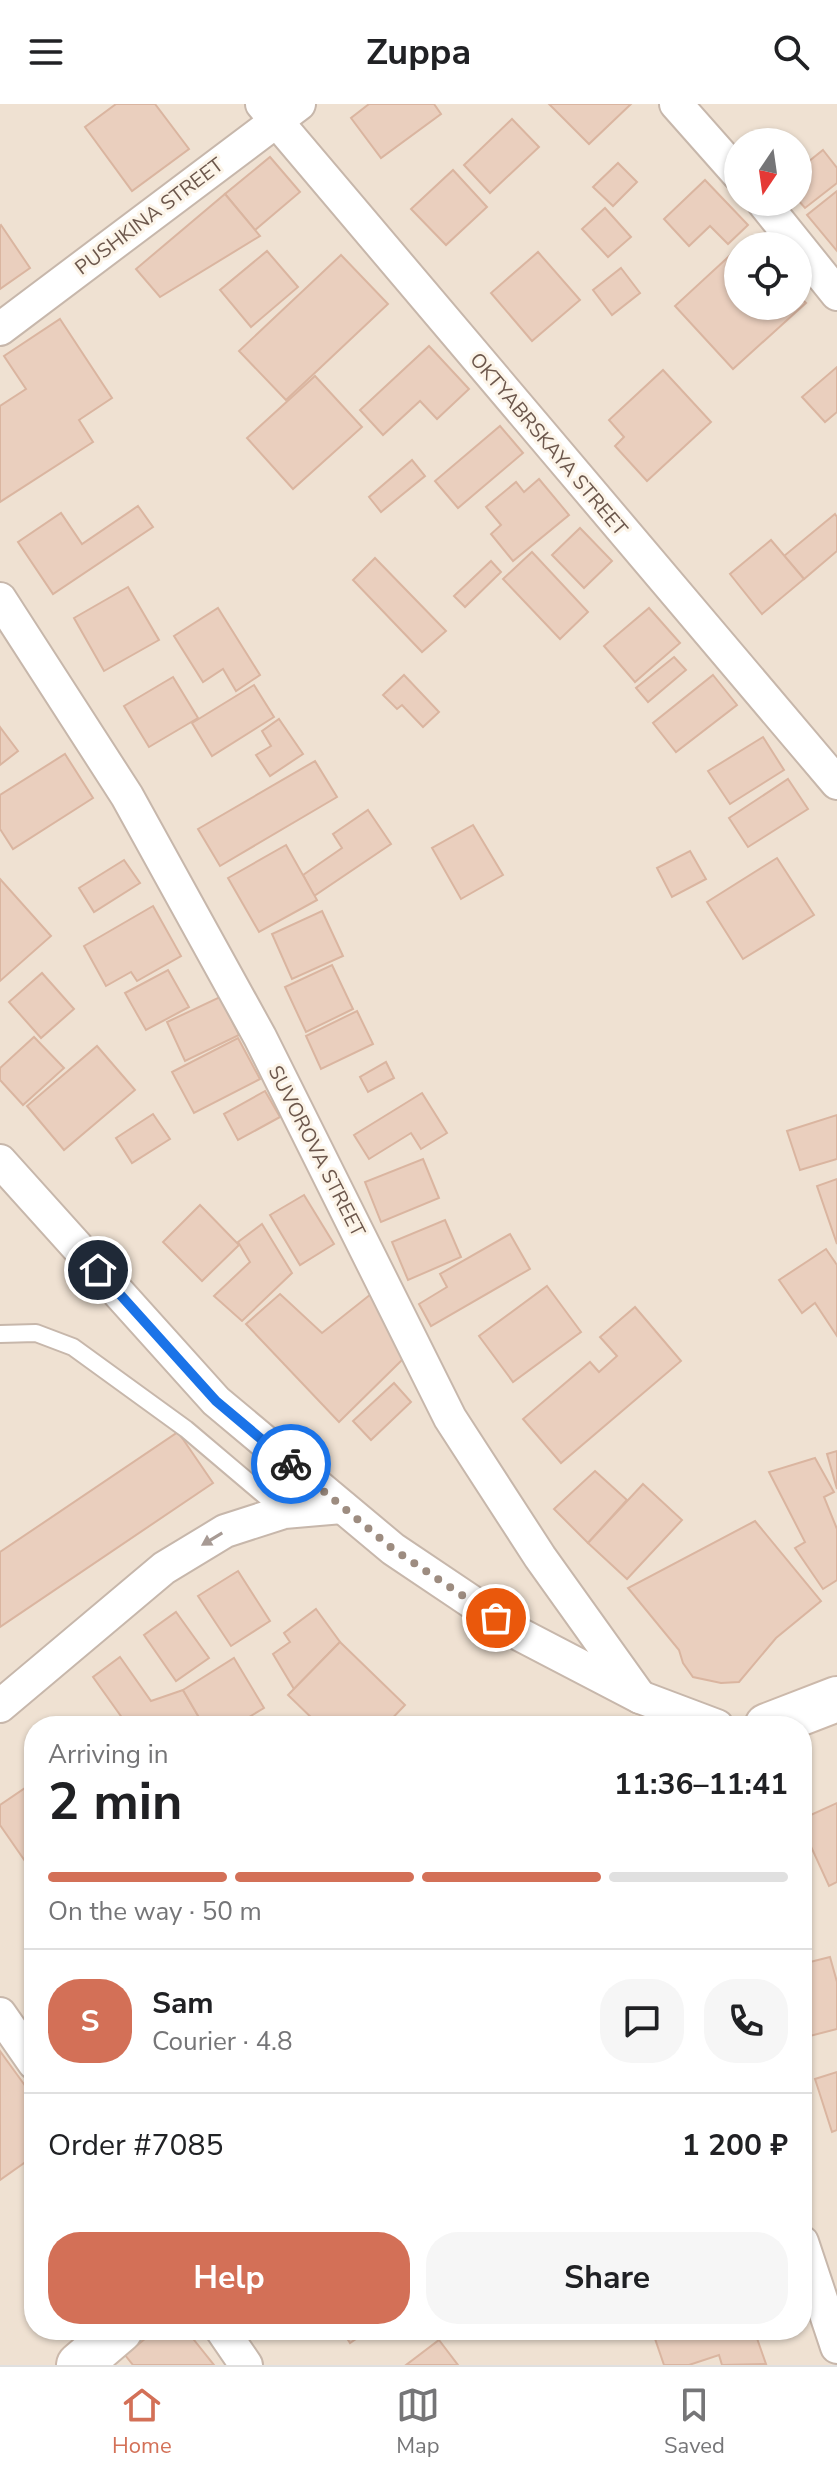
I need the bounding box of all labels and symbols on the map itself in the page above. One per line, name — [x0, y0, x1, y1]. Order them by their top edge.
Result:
north arrow — [724, 128, 812, 216]
street label: PUSHKINA STREET — [70, 152, 229, 281]
street label: OKTYABRSKAYA STREET — [464, 347, 633, 542]
street label: SUVOROVA STREET — [262, 1061, 371, 1242]
pin — [64, 1236, 132, 1304]
courier — [251, 1424, 331, 1504]
one-way arrow — [201, 1532, 223, 1546]
pin — [462, 1584, 530, 1652]

